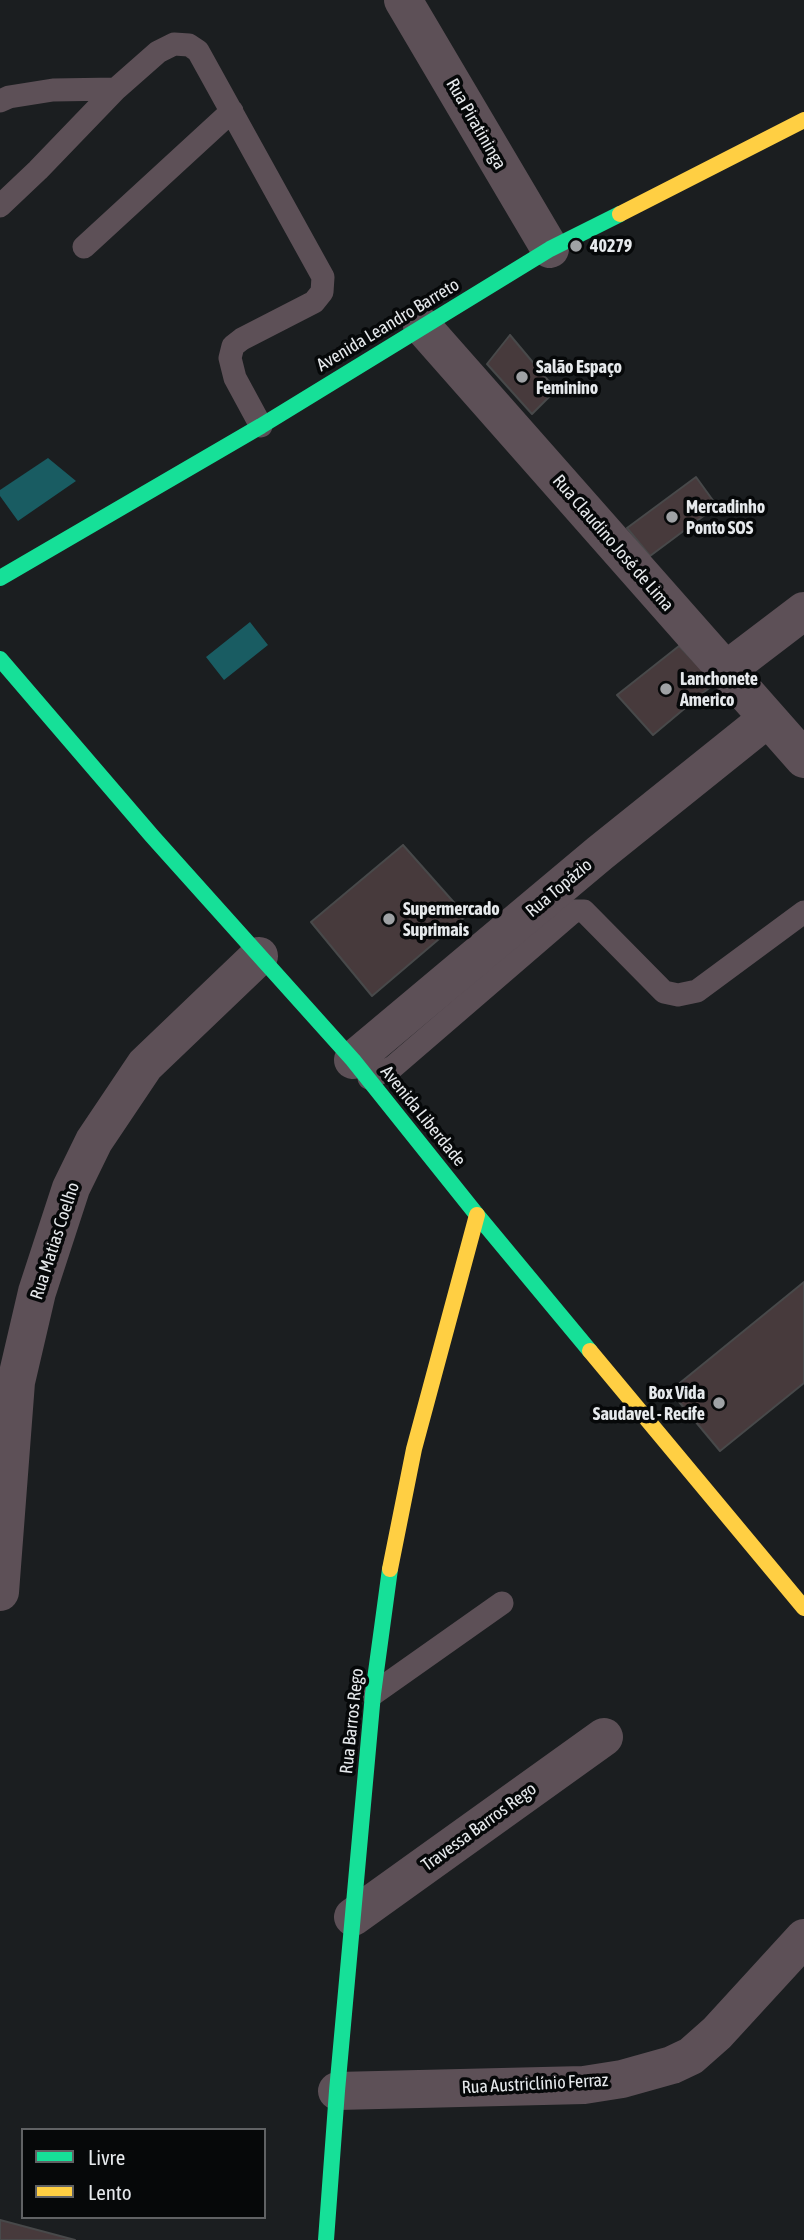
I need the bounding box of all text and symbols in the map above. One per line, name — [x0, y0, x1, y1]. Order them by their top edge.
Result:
street label: Rua Piratininga — [441, 75, 511, 173]
place label: 40279 — [590, 235, 632, 257]
marker: 40279 — [568, 238, 584, 254]
street label: Avenida Leandro Barreto — [313, 274, 463, 376]
place label: Salão Espaço Feminino — [536, 356, 622, 398]
marker: Salão Espaço Feminino — [514, 369, 530, 385]
street label: Rua Claudino José de Lima — [548, 470, 678, 616]
place label: Mercadinho Ponto SOS — [686, 496, 765, 538]
marker: Mercadinho Ponto SOS — [664, 509, 680, 525]
place label: Lanchonete Americo — [680, 668, 758, 710]
marker: Lanchonete Americo — [658, 681, 674, 697]
street label: Rua Topázio — [521, 854, 597, 922]
place label: Supermercado Suprimais — [403, 898, 500, 940]
marker: Supermercado Suprimais — [381, 911, 397, 927]
street label: Avenida Liberdade — [376, 1061, 470, 1171]
street label: Rua Matias Coelho — [26, 1180, 84, 1302]
place label: Box Vida Saudavel - Recife — [593, 1382, 705, 1424]
marker: Box Vida Saudavel - Recife — [711, 1395, 727, 1411]
street label: Rua Barros Rego — [336, 1667, 368, 1775]
street label: Travessa Barros Rego — [417, 1778, 541, 1876]
street label: Rua Austriclínio Ferraz — [461, 2069, 609, 2099]
legend — [21, 2128, 266, 2219]
text: Livre — [88, 2145, 125, 2169]
text: Lento — [88, 2180, 132, 2204]

